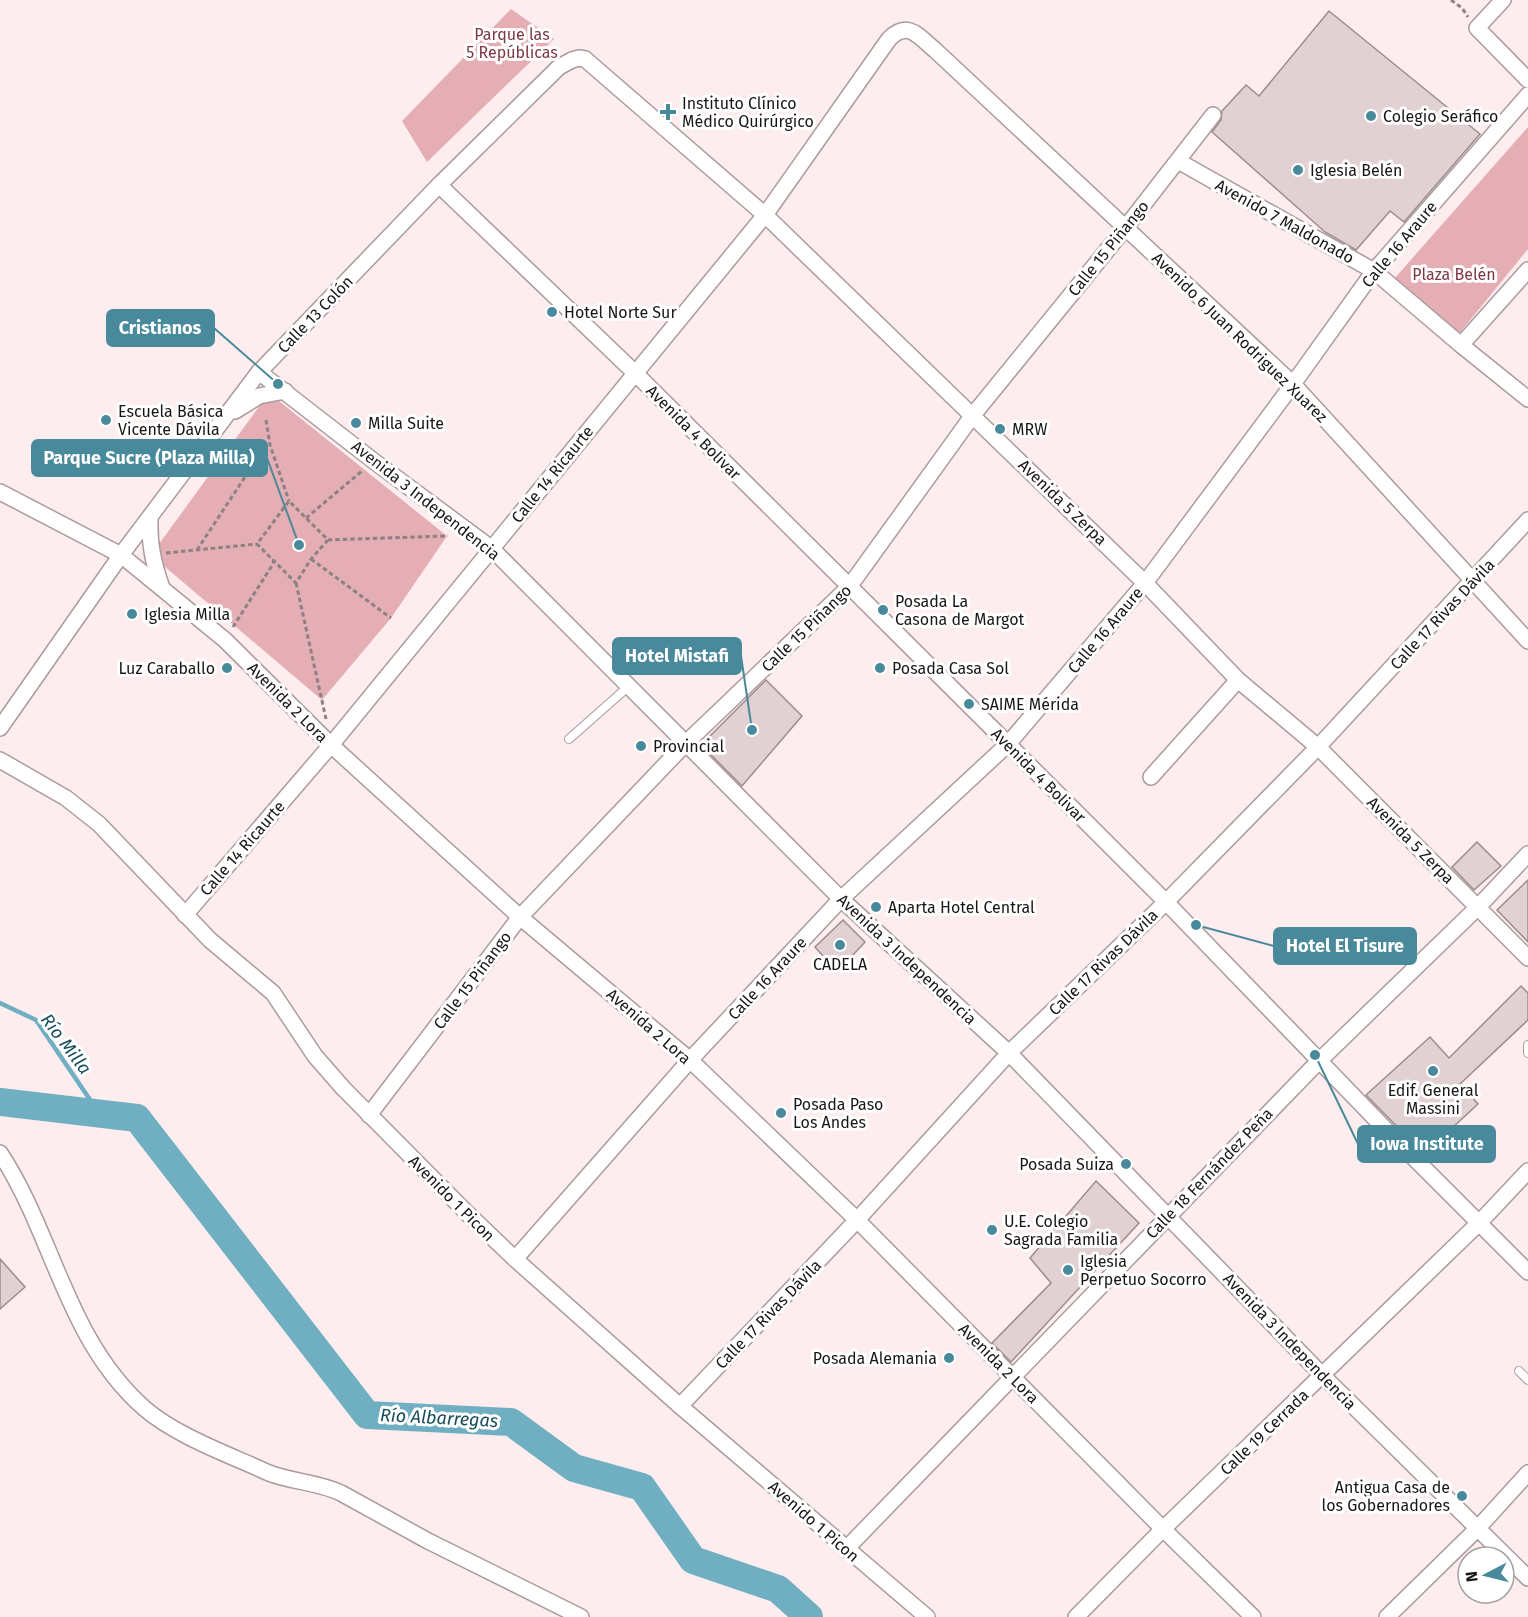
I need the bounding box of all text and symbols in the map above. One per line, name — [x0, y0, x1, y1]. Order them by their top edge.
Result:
park label: Parque las 5 Repúblicas — [466, 25, 558, 62]
place label: Instituto Clínico Médico Quirúrgico — [682, 94, 814, 131]
marker: Instituto Clínico Médico Quirúrgico — [659, 103, 677, 121]
place label: Colegio Seráfico — [1383, 107, 1498, 126]
marker: Colegio Seráfico — [1364, 109, 1378, 123]
place label: Iglesia Belén — [1310, 161, 1402, 180]
marker: Iglesia Belén — [1291, 163, 1305, 177]
street label: Avenido 7 Maldonado — [1212, 175, 1357, 267]
street label: Calle 15 Piñango — [1064, 197, 1153, 300]
street label: Calle 16 Araure — [1358, 197, 1441, 291]
street label: Avenido 6 Juan Rodriguez Xuarez — [1148, 248, 1331, 426]
park label: Plaza Belén — [1412, 265, 1496, 284]
street label: Calle 13 Colón — [274, 272, 357, 357]
place label: Hotel Norte Sur — [564, 303, 677, 322]
marker: Hotel Norte Sur — [545, 305, 559, 319]
callout: Cristianos — [107, 310, 214, 346]
text: Cristianos — [119, 317, 202, 339]
street label: Avenida 4 Bolivar — [643, 381, 745, 484]
place label: Escuela Básica Vicente Dávila — [118, 402, 223, 439]
marker: Escuela Básica Vicente Dávila — [99, 413, 113, 427]
place label: Milla Suite — [368, 414, 444, 433]
marker: Milla Suite — [349, 416, 363, 430]
place label: MRW — [1012, 420, 1047, 439]
street label: Calle 14 Ricaurte — [507, 422, 597, 527]
marker: MRW — [993, 422, 1007, 436]
street label: Avenida 3 Independencia — [348, 437, 504, 564]
callout: Parque Sucre (Plaza Milla) — [32, 440, 267, 476]
text: Parque Sucre (Plaza Milla) — [43, 447, 255, 469]
street label: Avenida 5 Zerpa — [1015, 455, 1111, 549]
street label: Calle 17 Rivas Dávila — [1386, 555, 1499, 674]
street label: Calle 15 Piñango — [757, 581, 855, 676]
street label: Calle 16 Araure — [1064, 583, 1147, 677]
place label: Posada La Casona de Margot — [895, 592, 1025, 629]
marker: Posada La Casona de Margot — [876, 603, 890, 617]
place label: Iglesia Milla — [144, 605, 230, 624]
marker: Iglesia Milla — [125, 607, 139, 621]
callout: Hotel Mistafi — [613, 638, 741, 674]
text: Hotel Mistafi — [625, 645, 729, 667]
street label: Avenida 2 Lora — [244, 658, 332, 746]
place label: Luz Caraballo — [118, 659, 215, 678]
place label: Posada Casa Sol — [892, 659, 1009, 678]
marker: Luz Caraballo — [220, 661, 234, 675]
marker: Posada Casa Sol — [873, 661, 887, 675]
place label: SAIME Mérida — [981, 695, 1079, 714]
marker: SAIME Mérida — [962, 697, 976, 711]
street label: Avenida 4 Bolivar — [988, 724, 1090, 827]
place label: Provincial — [653, 737, 724, 756]
marker: Provincial — [634, 739, 648, 753]
street label: Avenida 5 Zerpa — [1363, 793, 1458, 888]
street label: Calle 14 Ricaurte — [196, 797, 289, 900]
street label: Avenida 3 Independencia — [833, 890, 980, 1029]
place label: Aparta Hotel Central — [888, 898, 1035, 917]
marker: Aparta Hotel Central — [869, 900, 883, 914]
street label: Calle 17 Rivas Dávila — [1045, 905, 1162, 1019]
street label: Calle 15 Piñango — [429, 928, 515, 1033]
callout: Hotel El Tisure — [1274, 928, 1416, 964]
street label: Calle 16 Araure — [724, 933, 811, 1024]
text: Hotel El Tisure — [1286, 935, 1404, 957]
marker: CADELA — [833, 938, 847, 952]
place label: CADELA — [813, 955, 868, 974]
street label: Avenida 2 Lora — [603, 985, 695, 1068]
water label: Río Milla — [36, 1009, 96, 1079]
marker: Edif. General Massini — [1426, 1064, 1440, 1078]
place label: Edif. General Massini — [1388, 1081, 1479, 1118]
place label: Posada Paso Los Andes — [793, 1095, 883, 1132]
street label: Calle 18 Fernández Peña — [1142, 1104, 1277, 1243]
marker: Posada Paso Los Andes — [774, 1106, 788, 1120]
callout: Iowa Institute — [1358, 1126, 1495, 1162]
text: Iowa Institute — [1370, 1133, 1484, 1155]
street label: Avenido 1 Picon — [405, 1151, 499, 1245]
place label: Posada Suiza — [1019, 1155, 1114, 1174]
marker: Posada Suiza — [1119, 1157, 1133, 1171]
place label: U.E. Colegio Sagrada Familia — [1004, 1212, 1118, 1249]
marker: U.E. Colegio Sagrada Familia — [985, 1223, 999, 1237]
place label: Iglesia Perpetuo Socorro — [1080, 1252, 1207, 1289]
street label: Calle 17 Rivas Dávila — [711, 1256, 825, 1373]
marker: Iglesia Perpetuo Socorro — [1061, 1263, 1075, 1277]
street label: Avenida 3 Independencia — [1219, 1269, 1360, 1414]
street label: Avenida 2 Lora — [955, 1319, 1043, 1407]
place label: Posada Alemania — [813, 1349, 937, 1368]
marker: Posada Alemania — [942, 1351, 956, 1365]
street label: Calle 19 Cerrada — [1216, 1385, 1312, 1479]
water label: Río Albarregas — [379, 1404, 499, 1432]
street label: Avenido 1 Picon — [765, 1477, 863, 1566]
place label: Antigua Casa de los Gobernadores — [1322, 1478, 1450, 1515]
marker: Antigua Casa de los Gobernadores — [1455, 1489, 1469, 1503]
north arrow — [1456, 1545, 1516, 1605]
text: N — [1462, 1570, 1482, 1583]

